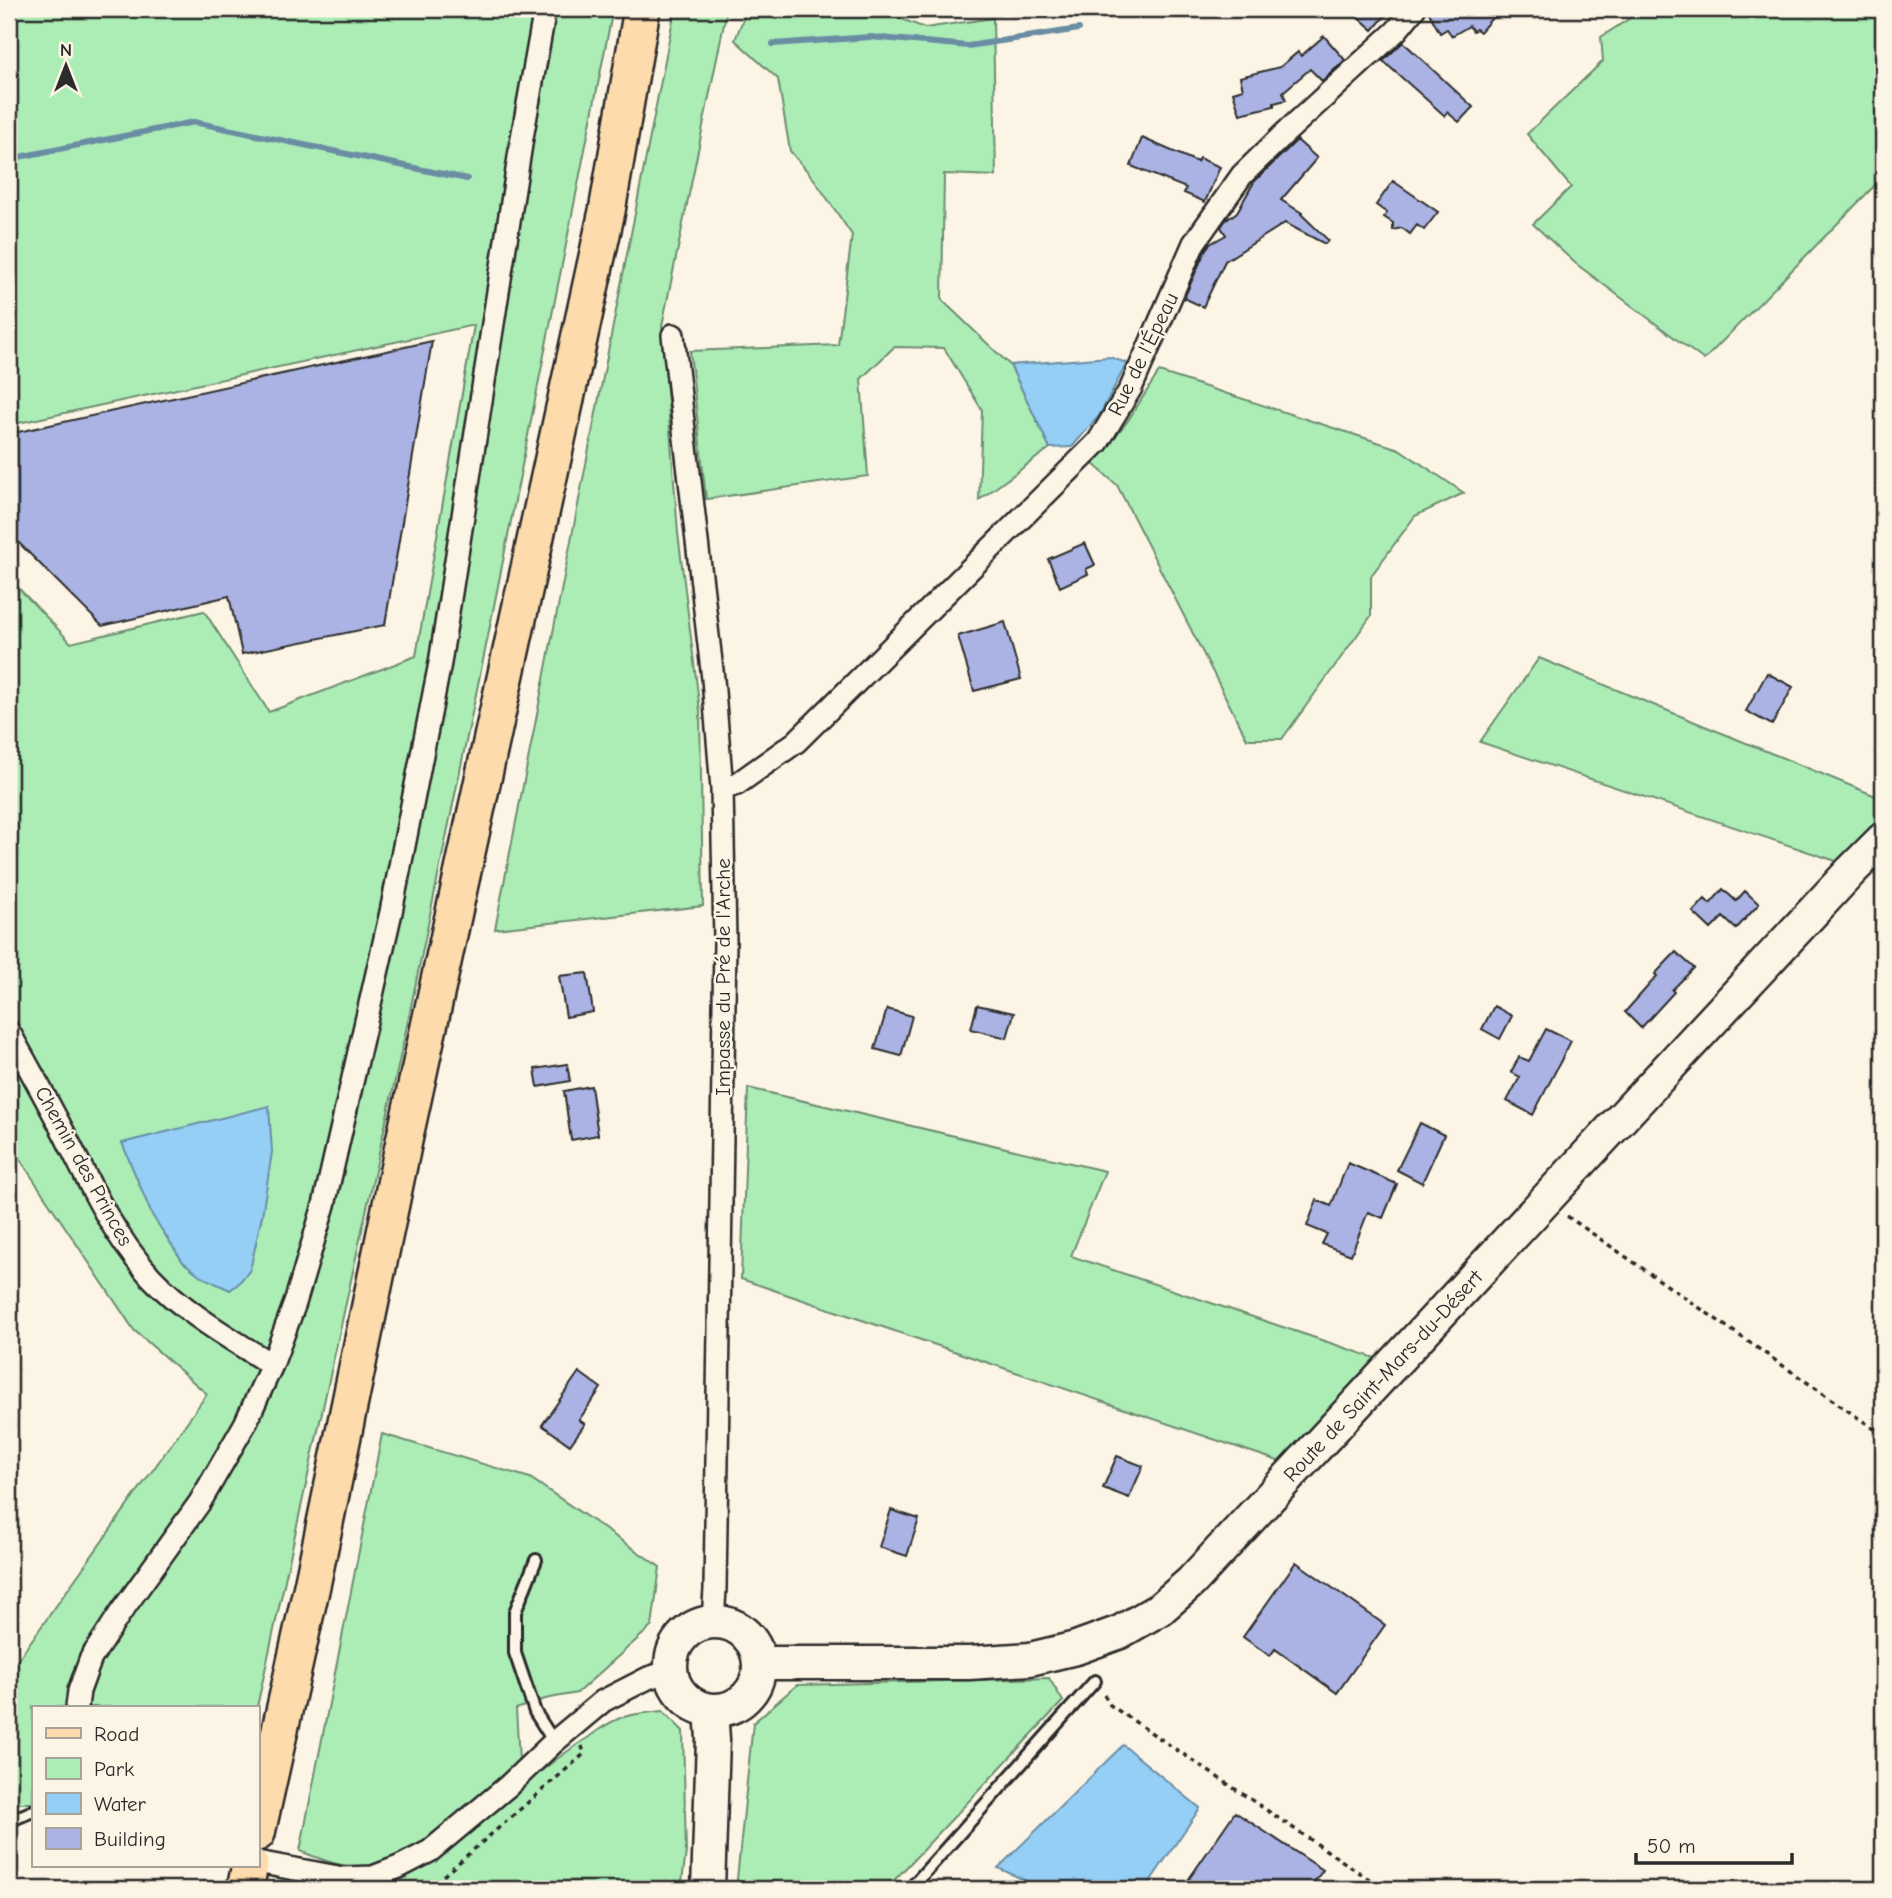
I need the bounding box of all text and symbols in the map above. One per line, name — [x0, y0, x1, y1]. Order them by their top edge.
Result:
north arrow — [32, 32, 102, 102]
text: N — [60, 39, 72, 61]
street label: Rue de l'Épeau — [1103, 288, 1183, 420]
street label: Impasse du Pré de l'Arche — [711, 858, 735, 1096]
street label: Chemin des Princes — [30, 1082, 138, 1250]
street label: Route de Saint-Mars-du-Désert — [1279, 1265, 1488, 1487]
legend — [32, 1706, 259, 1867]
text: Road — [94, 1722, 139, 1746]
text: Park — [94, 1757, 134, 1781]
text: Water — [94, 1792, 147, 1816]
scale bar — [1636, 1821, 1792, 1865]
text: Building — [94, 1827, 166, 1851]
text: 50 m — [1647, 1834, 1696, 1858]

